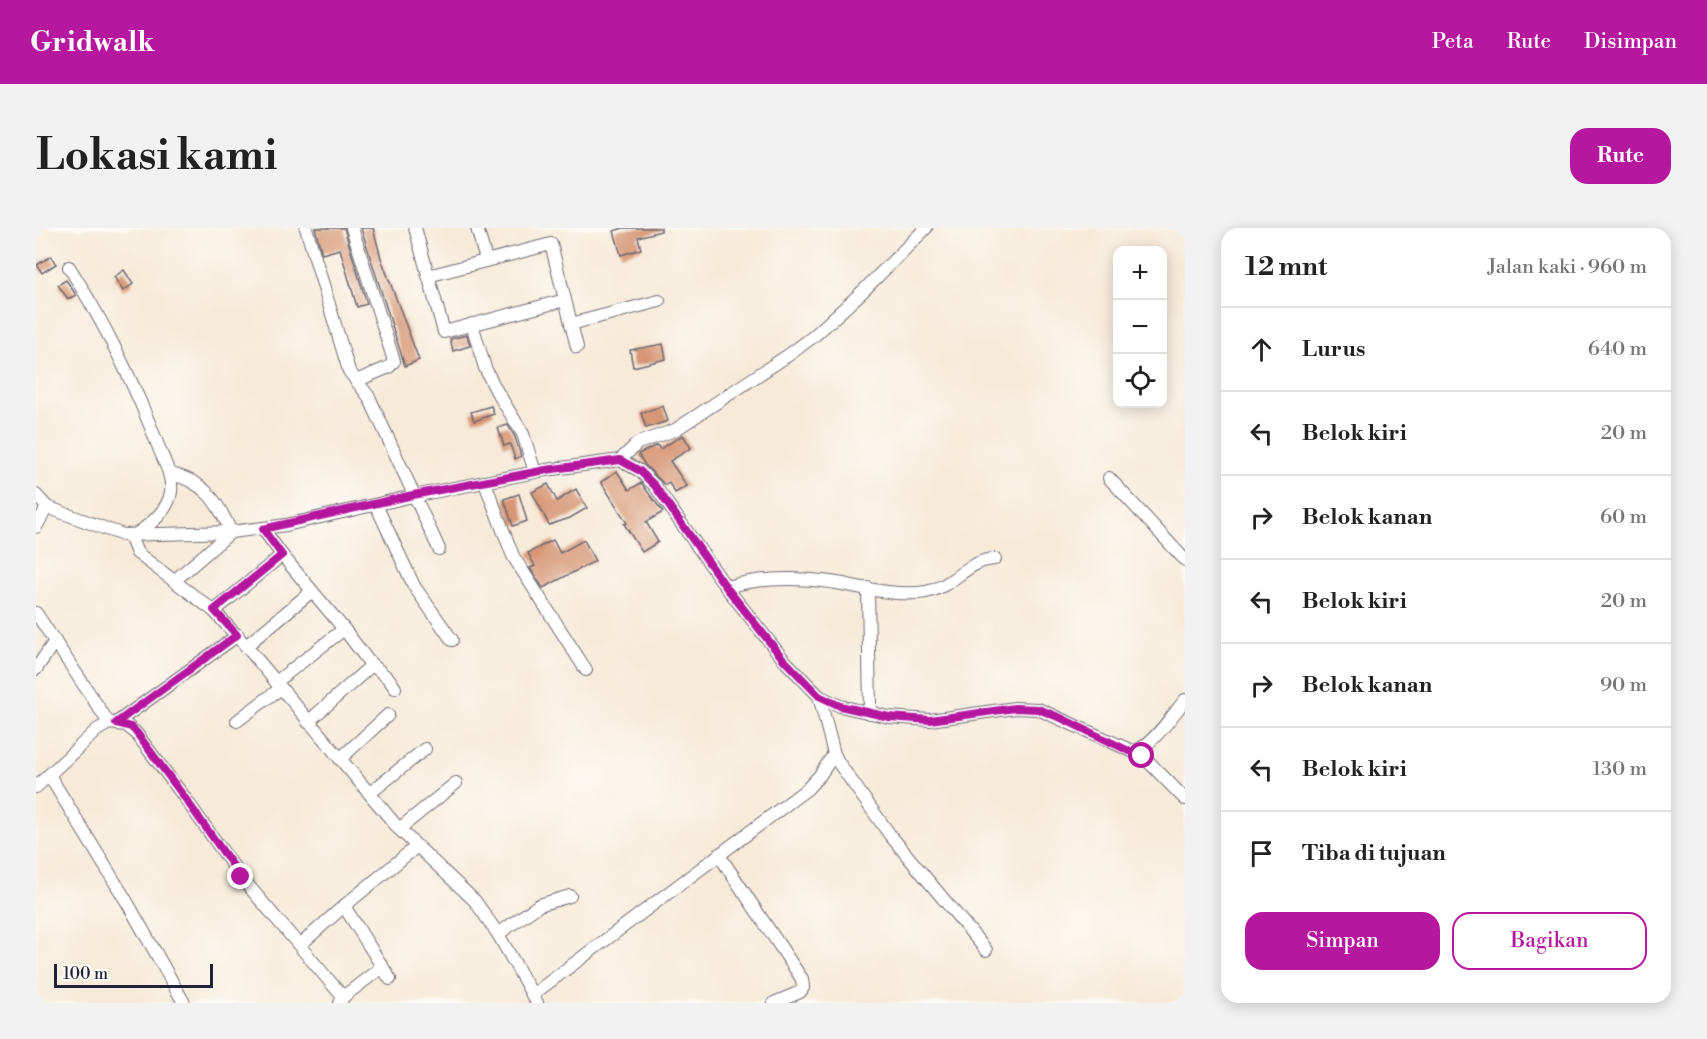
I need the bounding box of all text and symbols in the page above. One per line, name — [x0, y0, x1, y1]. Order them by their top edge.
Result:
text: Gridwalk — [30, 25, 154, 60]
text: Peta — [1432, 29, 1474, 55]
text: Rute — [1507, 29, 1551, 55]
text: Disimpan — [1584, 29, 1677, 55]
button: Rute — [1570, 128, 1671, 184]
text: Lokasi kami — [36, 130, 277, 183]
map controls — [1113, 246, 1167, 408]
button: + — [1113, 246, 1167, 300]
text: 12 mnt — [1245, 251, 1327, 283]
text: Jalan kaki · 960 m — [1487, 255, 1647, 280]
button: − — [1113, 300, 1167, 354]
icon: ahead — [1245, 333, 1278, 366]
text: Lurus — [1302, 336, 1365, 363]
text: 640 m — [1588, 337, 1647, 362]
button: locate — [1113, 354, 1167, 408]
icon: left — [1245, 417, 1278, 450]
text: Belok kiri — [1302, 420, 1407, 447]
text: 20 m — [1601, 421, 1647, 446]
icon: right — [1245, 501, 1278, 534]
text: Belok kanan — [1302, 504, 1432, 531]
text: 60 m — [1600, 505, 1647, 530]
icon: left — [1245, 585, 1278, 618]
text: Belok kiri — [1302, 588, 1407, 615]
text: 20 m — [1601, 589, 1647, 614]
icon: right — [1245, 669, 1278, 702]
text: Belok kanan — [1302, 672, 1432, 699]
text: 90 m — [1600, 673, 1647, 698]
route start — [1128, 742, 1154, 768]
icon: left — [1245, 753, 1278, 786]
text: Belok kiri — [1302, 756, 1407, 783]
text: 130 m — [1592, 757, 1647, 782]
icon: arrive — [1245, 837, 1278, 870]
text: Tiba di tujuan — [1302, 840, 1446, 867]
route end — [227, 863, 253, 889]
button: Simpan — [1245, 912, 1440, 970]
button: Bagikan — [1452, 912, 1647, 970]
scale bar — [54, 961, 213, 988]
text: 100 m — [63, 964, 108, 984]

